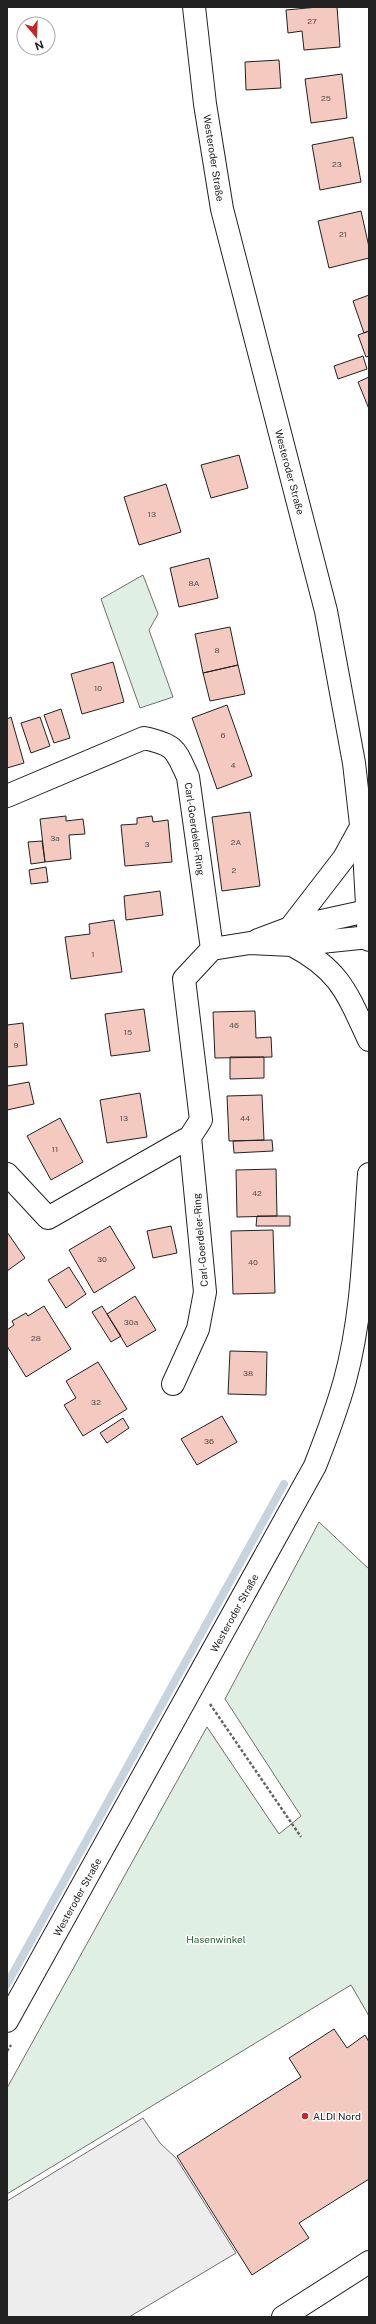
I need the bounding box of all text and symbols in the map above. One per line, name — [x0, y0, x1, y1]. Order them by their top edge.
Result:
north arrow — [16, 16, 56, 56]
house number: 27 — [307, 16, 317, 26]
text: N — [33, 38, 45, 53]
house number: 25 — [321, 93, 331, 103]
street label: Westeroder Straße — [201, 114, 227, 203]
house number: 23 — [332, 159, 342, 169]
house number: 21 — [339, 229, 347, 239]
street label: Westeroder Straße — [273, 428, 307, 516]
house number: 13 — [148, 509, 156, 519]
house number: 8A — [189, 578, 200, 588]
house number: 8 — [214, 645, 220, 655]
house number: 10 — [94, 683, 102, 693]
house number: 6 — [221, 730, 226, 740]
house number: 4 — [230, 760, 236, 770]
street label: Carl-Goerdeler-Ring — [183, 782, 207, 876]
house number: 3a — [50, 833, 60, 843]
house number: 2A — [231, 837, 242, 847]
house number: 3 — [144, 839, 150, 849]
house number: 2 — [232, 865, 237, 875]
house number: 1 — [91, 949, 95, 959]
house number: 46 — [229, 1020, 239, 1030]
house number: 15 — [124, 1027, 132, 1037]
house number: 9 — [14, 1040, 19, 1050]
house number: 13 — [120, 1113, 128, 1123]
house number: 44 — [240, 1113, 250, 1123]
house number: 11 — [52, 1144, 58, 1154]
house number: 42 — [252, 1188, 262, 1198]
street label: Carl-Goerdeler-Ring — [190, 1193, 210, 1287]
house number: 30 — [97, 1254, 107, 1264]
house number: 40 — [248, 1257, 258, 1267]
house number: 30a — [124, 1317, 138, 1327]
house number: 28 — [31, 1333, 41, 1343]
house number: 38 — [243, 1368, 253, 1378]
house number: 32 — [91, 1397, 101, 1407]
house number: 36 — [204, 1436, 214, 1446]
street label: Westeroder Straße — [207, 1571, 261, 1654]
street label: Westeroder Straße — [50, 1855, 104, 1938]
park label: Hasenwinkel — [186, 1933, 246, 1945]
place label: ALDI Nord — [313, 2110, 361, 2122]
marker: ALDI Nord — [300, 2111, 310, 2121]

